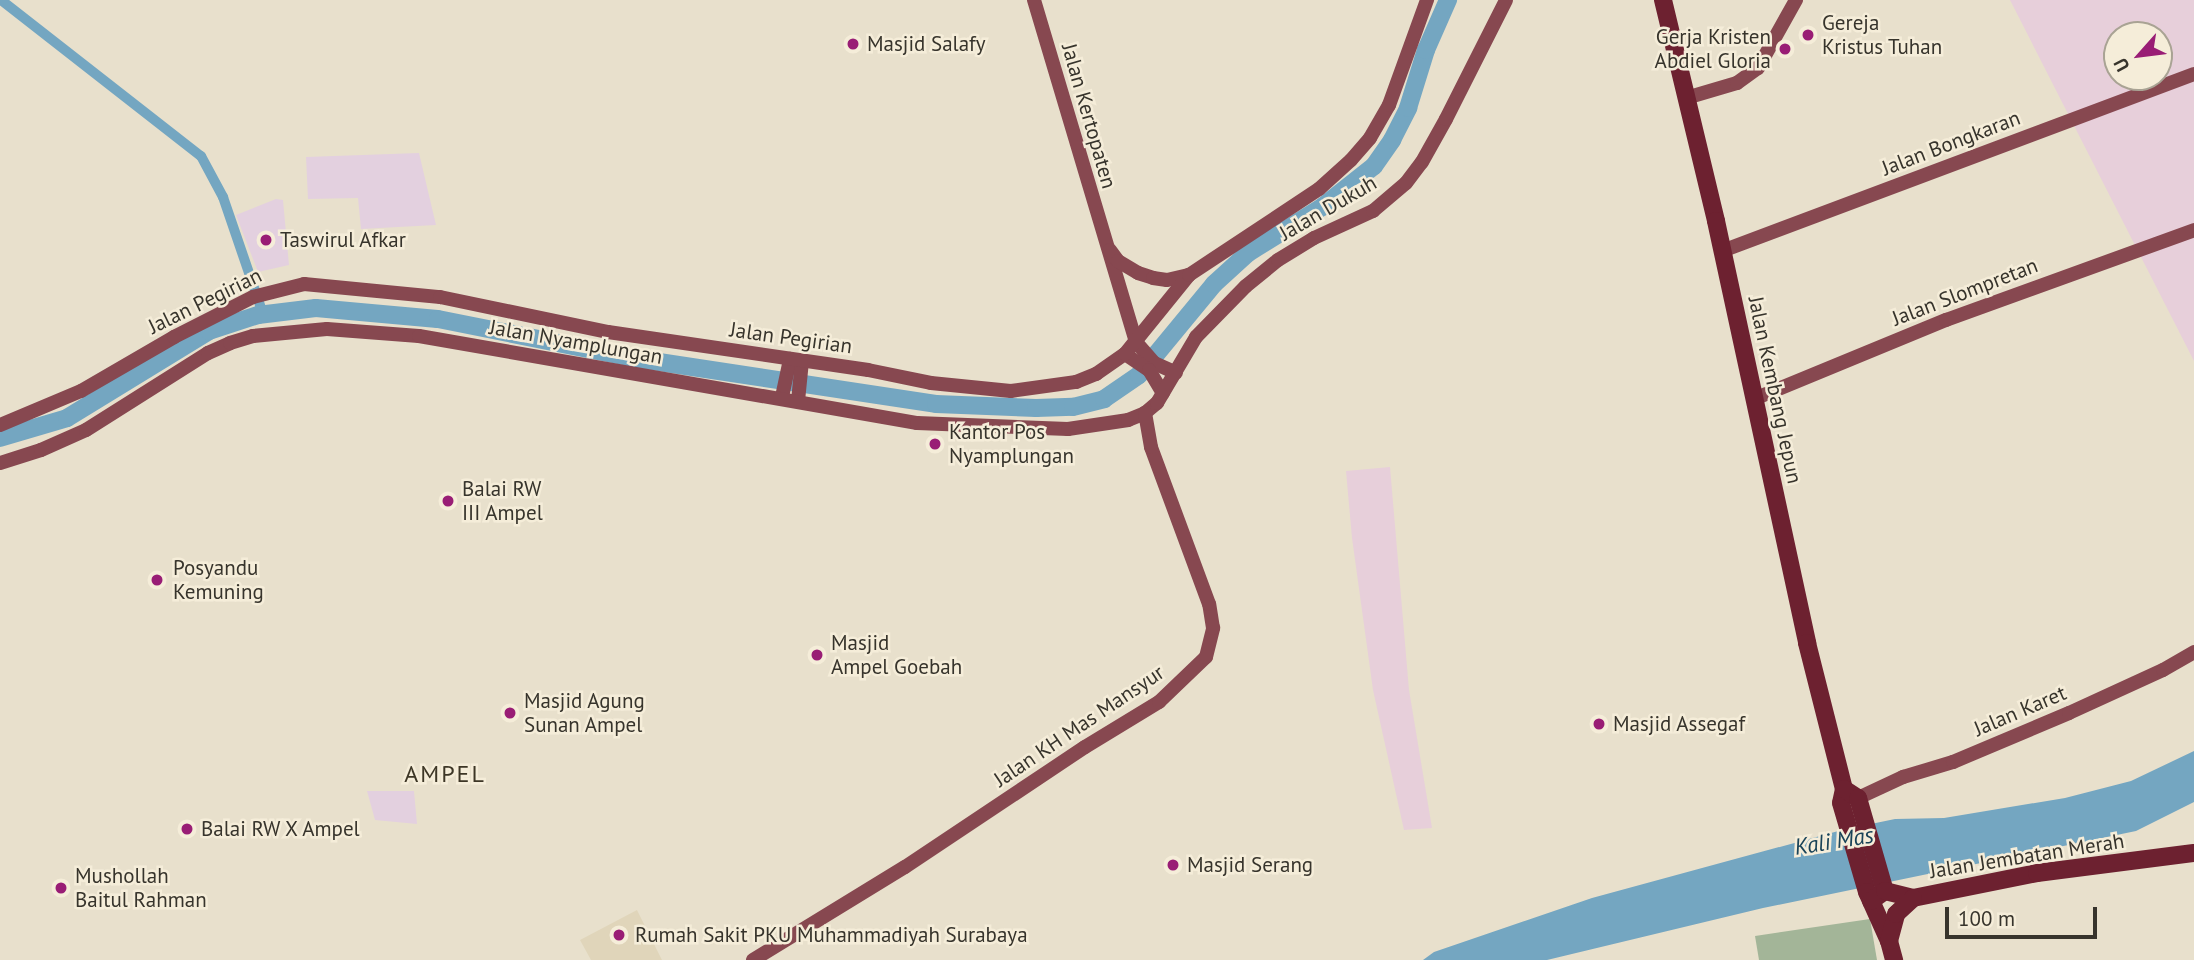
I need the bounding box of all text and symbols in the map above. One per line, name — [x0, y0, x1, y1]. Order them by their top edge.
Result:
place label: Gereja Kristus Tuhan — [1822, 10, 1943, 60]
north arrow — [2103, 21, 2173, 91]
place label: Gerja Kristen Abdiel Gloria — [1655, 24, 1771, 74]
marker: Gereja Kristus Tuhan — [1800, 27, 1816, 43]
place label: Masjid Salafy — [867, 31, 986, 57]
marker: Masjid Salafy — [845, 36, 861, 52]
street label: Jalan Kertopaten — [1056, 41, 1122, 191]
marker: Gerja Kristen Abdiel Gloria — [1777, 41, 1793, 57]
text: U — [2108, 54, 2135, 76]
street label: Jalan Bongkaran — [1878, 105, 2024, 181]
street label: Jalan Dukuh — [1275, 170, 1381, 246]
place label: Taswirul Afkar — [280, 227, 407, 253]
marker: Taswirul Afkar — [258, 232, 274, 248]
street label: Jalan Slompretan — [1889, 253, 2041, 331]
street label: Jalan Pegirian — [144, 263, 266, 339]
street label: Jalan Kembang Jepun — [1743, 294, 1807, 486]
street label: Jalan Nyamplungan — [488, 314, 664, 370]
street label: Jalan Pegirian — [728, 317, 854, 359]
place label: Kantor Pos Nyamplungan — [949, 419, 1074, 469]
marker: Kantor Pos Nyamplungan — [927, 436, 943, 452]
place label: Balai RW III Ampel — [462, 476, 543, 526]
marker: Balai RW III Ampel — [440, 493, 456, 509]
place label: Posyandu Kemuning — [173, 555, 264, 605]
marker: Posyandu Kemuning — [147, 570, 167, 590]
place label: Masjid Ampel Goebah — [831, 630, 962, 680]
marker: Masjid Ampel Goebah — [809, 647, 825, 663]
street label: Jalan KH Mas Mansyur — [989, 660, 1169, 792]
street label: Jalan Karet — [1970, 680, 2070, 742]
place label: Masjid Agung Sunan Ampel — [524, 688, 645, 738]
marker: Masjid Agung Sunan Ampel — [502, 705, 518, 721]
place label: Masjid Assegaf — [1613, 711, 1746, 737]
marker: Masjid Assegaf — [1591, 716, 1607, 732]
district label: AMPEL — [405, 760, 485, 788]
place label: Balai RW X Ampel — [201, 816, 362, 842]
marker: Balai RW X Ampel — [179, 821, 195, 837]
water label: Kali Mas — [1792, 821, 1876, 861]
street label: Jalan Jembatan Merah — [1928, 828, 2126, 884]
place label: Masjid Serang — [1187, 852, 1313, 878]
marker: Masjid Serang — [1165, 857, 1181, 873]
place label: Mushollah Baitul Rahman — [75, 863, 207, 913]
marker: Mushollah Baitul Rahman — [53, 880, 69, 896]
scale bar — [1949, 894, 2101, 938]
text: 100 m — [1958, 905, 2015, 932]
place label: Rumah Sakit PKU Muhammadiyah Surabaya — [635, 922, 1028, 948]
marker: Rumah Sakit PKU Muhammadiyah Surabaya — [609, 925, 629, 945]

